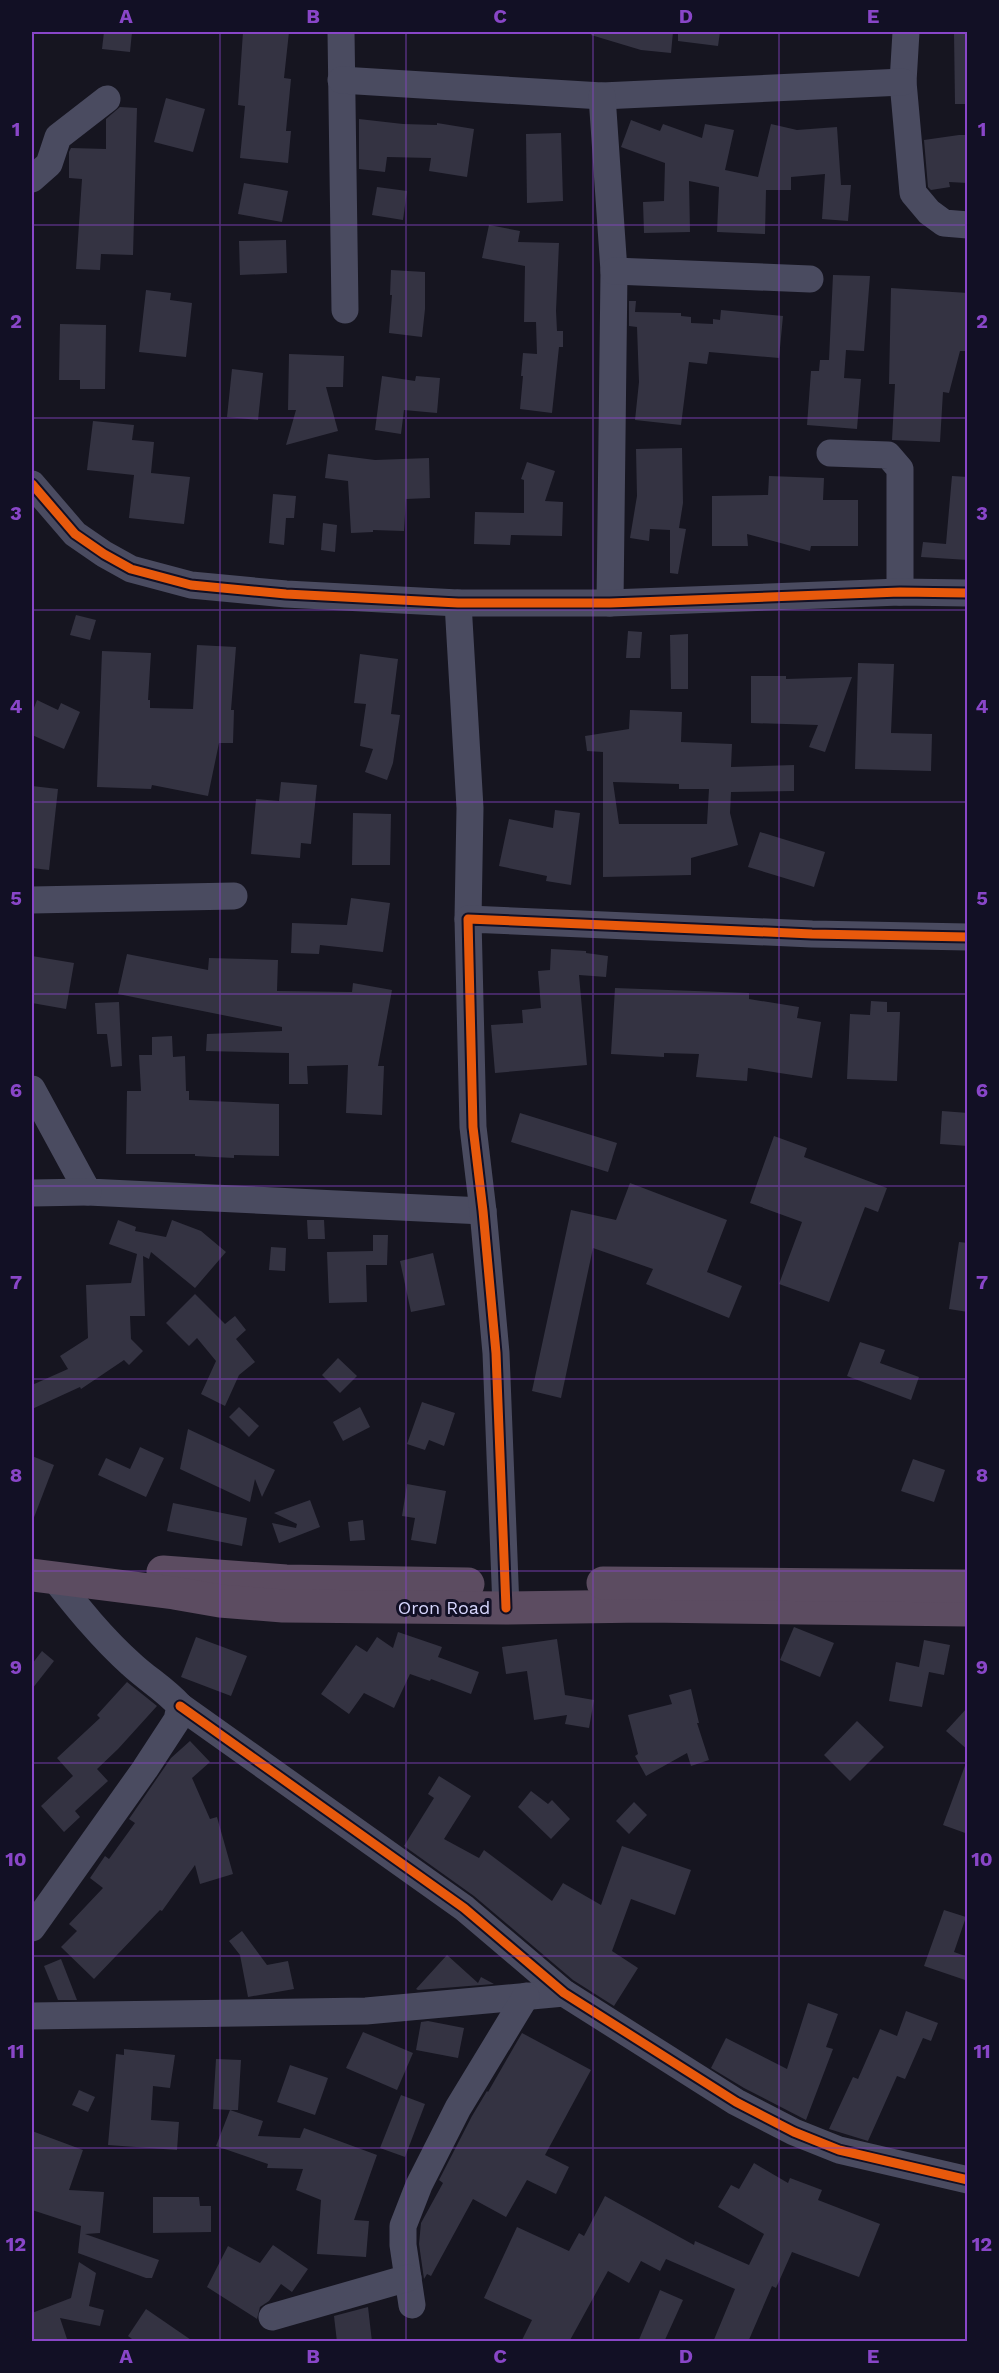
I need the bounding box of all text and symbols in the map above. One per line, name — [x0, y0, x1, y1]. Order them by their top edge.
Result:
text: A — [119, 4, 133, 28]
text: B — [306, 4, 320, 28]
text: C — [493, 4, 507, 28]
text: D — [679, 4, 693, 28]
text: E — [867, 4, 879, 28]
text: 1 — [12, 117, 20, 141]
text: 1 — [978, 117, 986, 141]
text: 2 — [10, 309, 22, 333]
text: 2 — [976, 309, 988, 333]
text: 3 — [10, 501, 22, 525]
text: 3 — [976, 501, 988, 525]
text: 4 — [10, 694, 23, 718]
text: 4 — [976, 694, 989, 718]
text: 5 — [10, 886, 22, 910]
text: 5 — [976, 886, 988, 910]
text: 6 — [10, 1078, 22, 1102]
text: 6 — [976, 1078, 988, 1102]
text: 7 — [10, 1270, 22, 1294]
text: 7 — [976, 1270, 988, 1294]
text: 8 — [10, 1463, 22, 1487]
text: 8 — [976, 1463, 988, 1487]
street label: Oron Road — [398, 1597, 490, 1618]
text: 9 — [10, 1655, 22, 1679]
text: 9 — [976, 1655, 988, 1679]
text: 10 — [5, 1847, 27, 1871]
text: 10 — [971, 1847, 993, 1871]
text: 11 — [7, 2039, 25, 2063]
text: 11 — [973, 2039, 991, 2063]
text: 12 — [6, 2232, 26, 2256]
text: 12 — [972, 2232, 992, 2256]
text: A — [119, 2344, 133, 2368]
text: B — [306, 2344, 320, 2368]
text: C — [493, 2344, 507, 2368]
text: D — [679, 2344, 693, 2368]
text: E — [867, 2344, 879, 2368]

